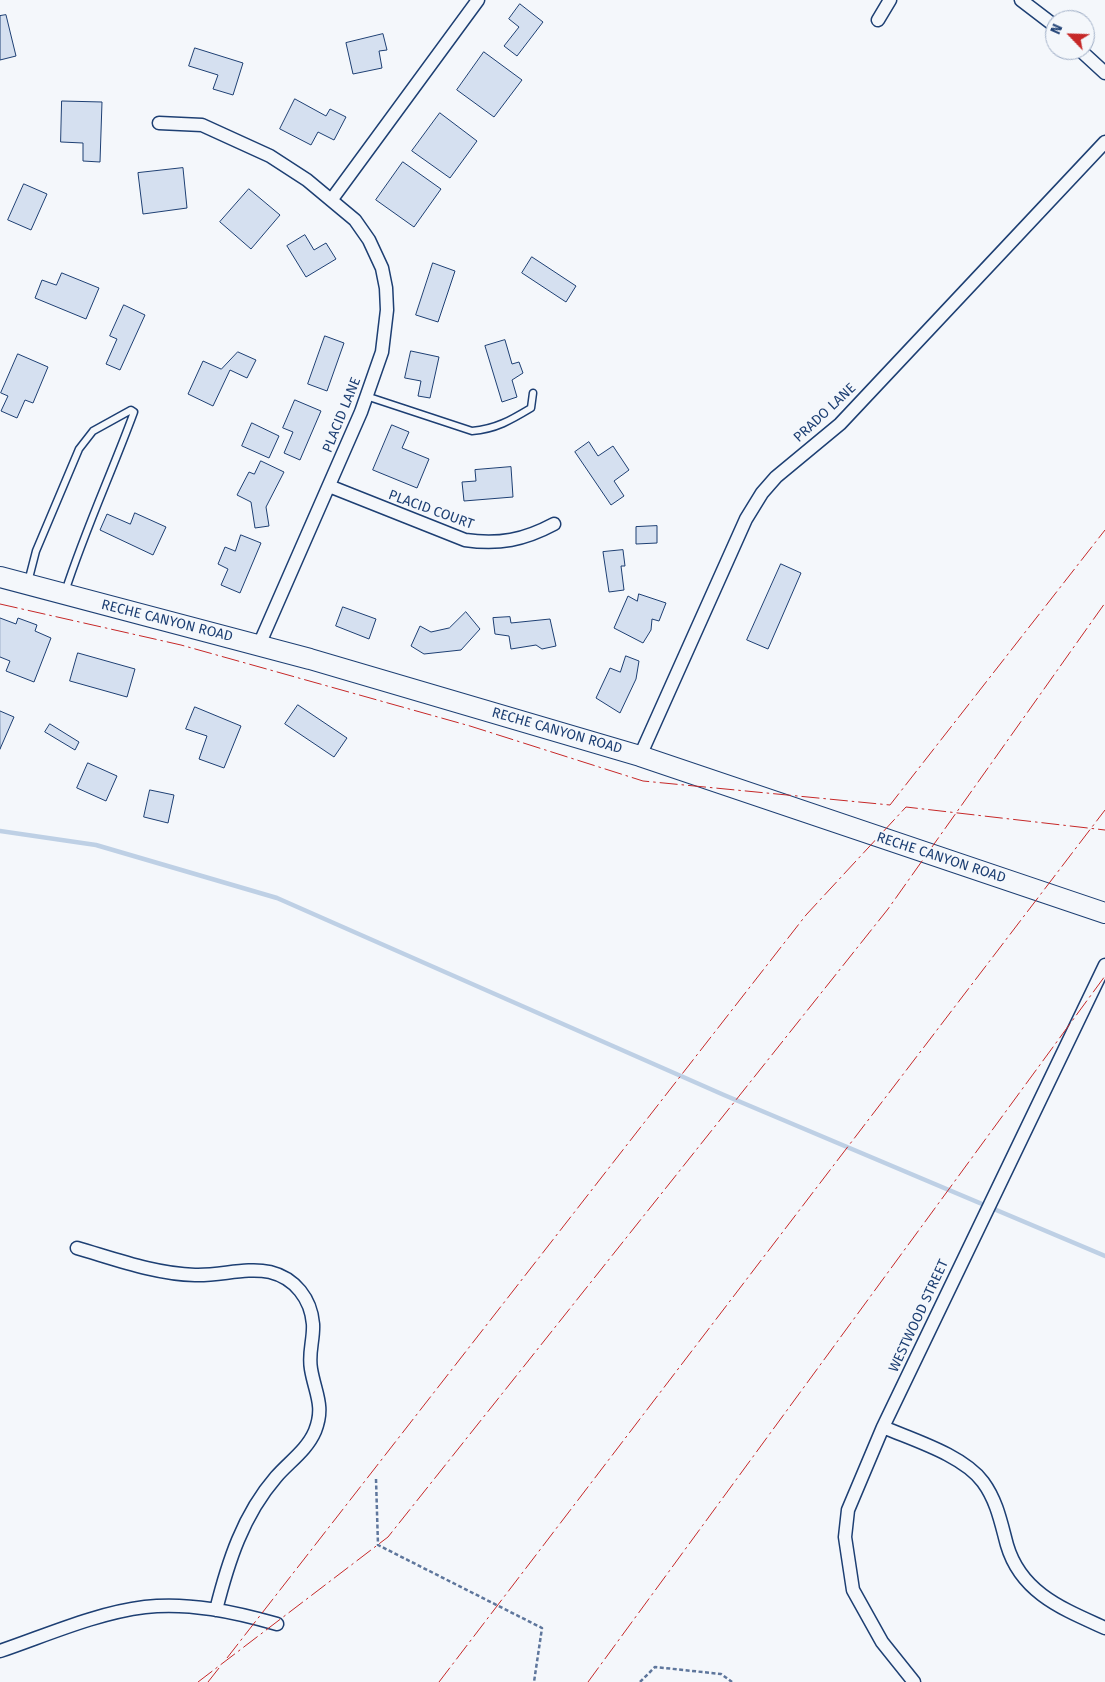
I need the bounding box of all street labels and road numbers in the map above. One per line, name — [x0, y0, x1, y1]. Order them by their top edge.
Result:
street label: PLACID LANE — [319, 375, 365, 455]
street label: PRADO LANE — [790, 380, 860, 446]
street label: PLACID COURT — [386, 487, 476, 533]
street label: RECHE CANYON ROAD — [100, 597, 234, 645]
street label: RECHE CANYON ROAD — [490, 704, 624, 758]
street label: RECHE CANYON ROAD — [874, 829, 1008, 887]
street label: WESTWOOD STREET — [886, 1257, 952, 1375]

